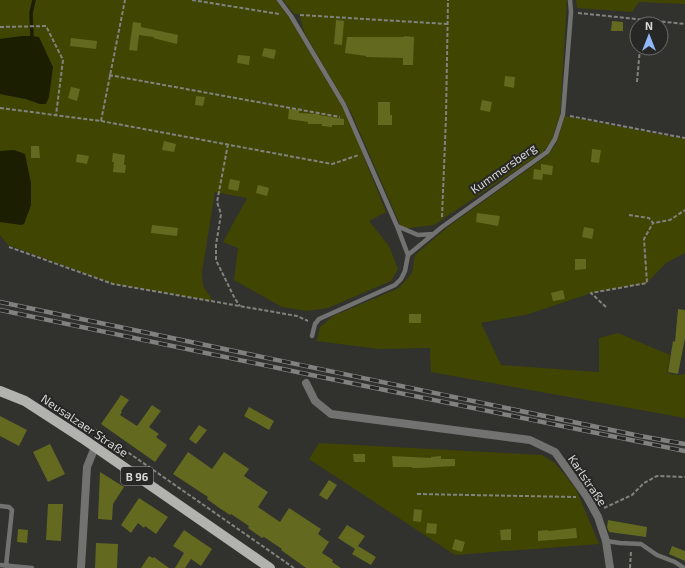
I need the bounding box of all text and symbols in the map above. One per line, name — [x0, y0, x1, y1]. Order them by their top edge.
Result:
north arrow — [629, 16, 669, 56]
text: N — [645, 19, 653, 32]
street label: Kummersberg — [467, 140, 539, 196]
street label: Neusalzaer Straße — [39, 391, 131, 459]
street label: Karlstraße — [566, 452, 610, 508]
road number: B 96 — [121, 467, 153, 485]

